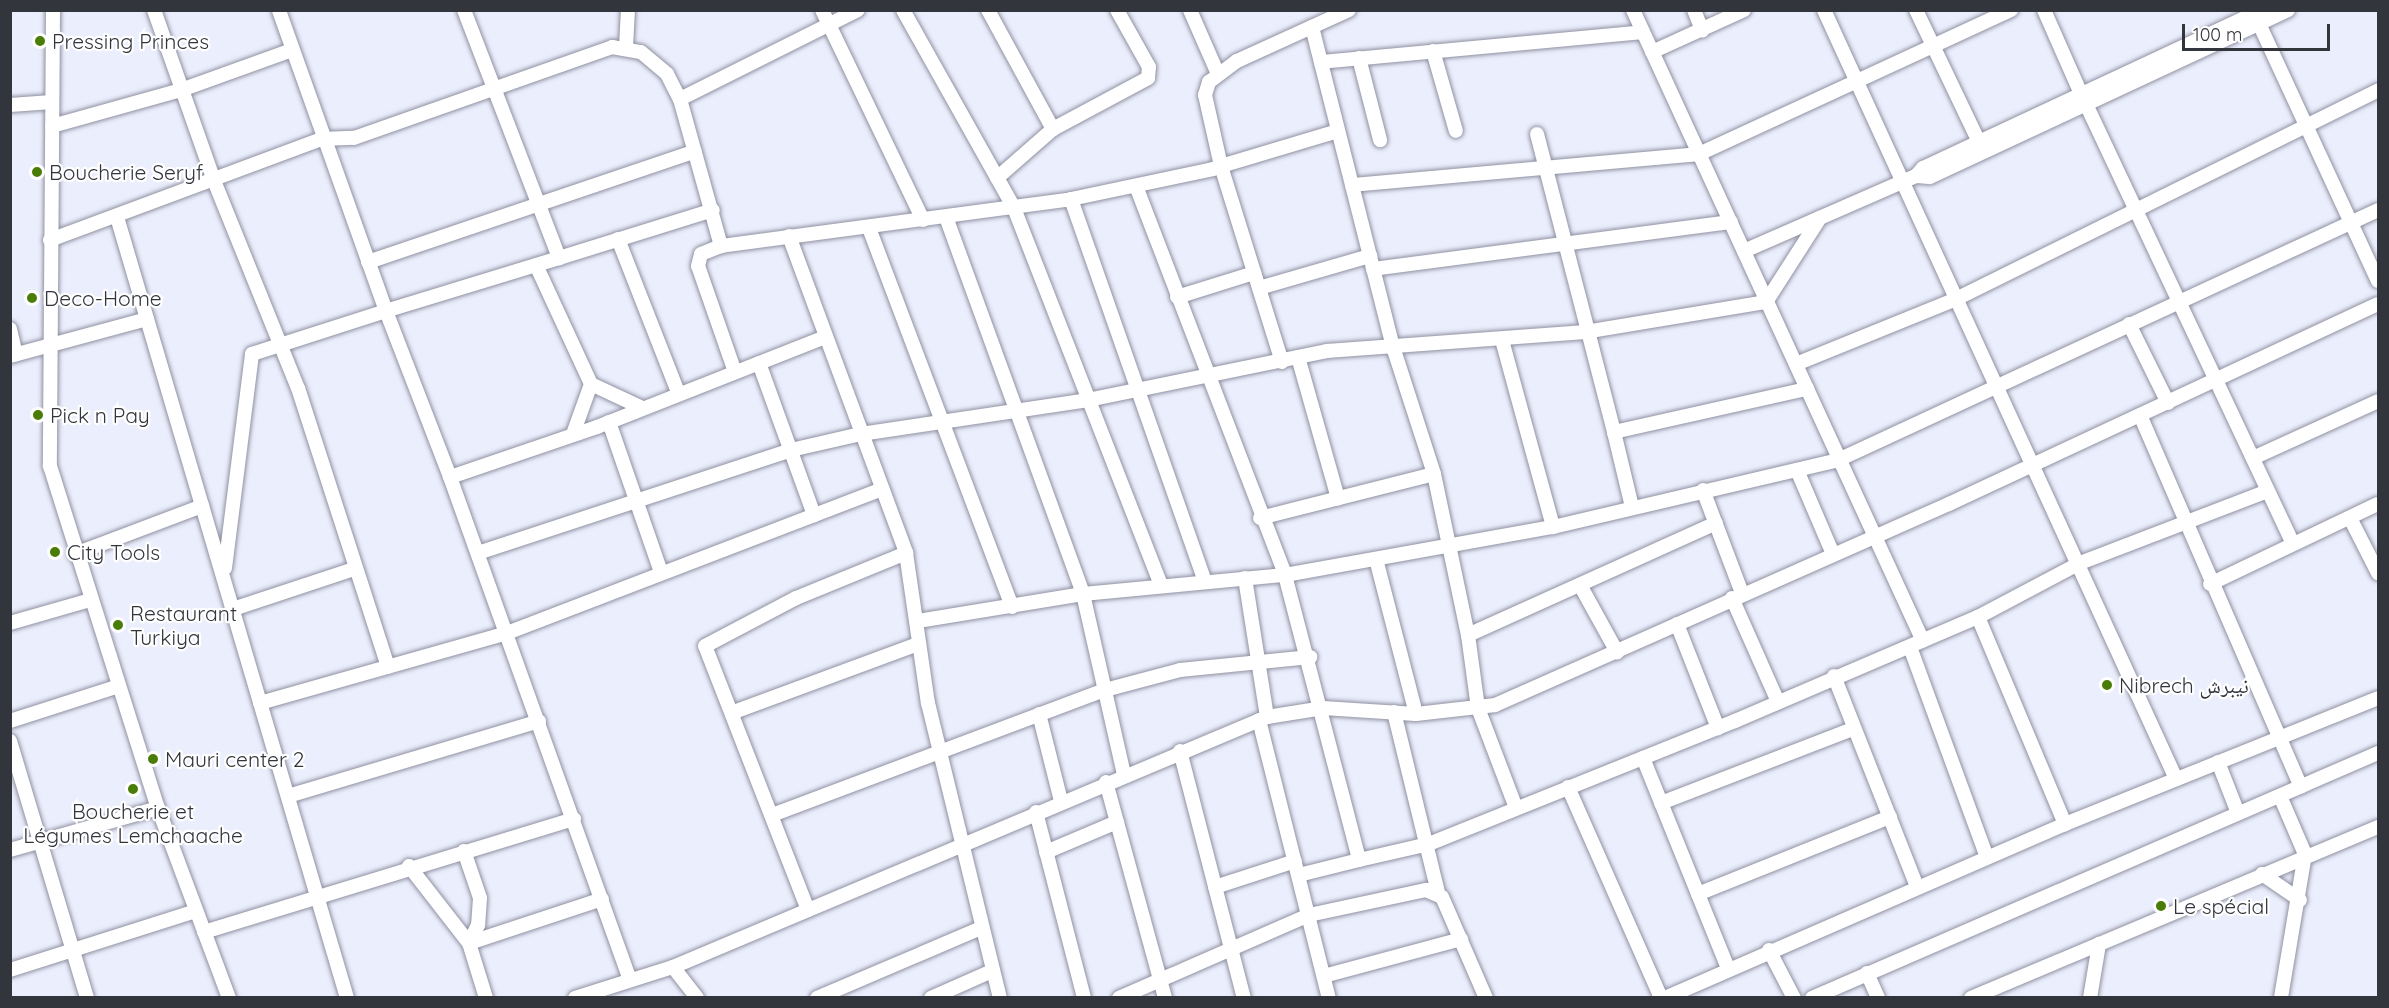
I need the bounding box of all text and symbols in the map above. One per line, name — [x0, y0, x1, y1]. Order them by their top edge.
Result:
scale bar — [2185, 12, 2334, 50]
text: 100 m — [2193, 23, 2242, 46]
place label: Pressing Princes — [52, 28, 209, 54]
marker: Pressing Princes — [33, 34, 47, 48]
place label: Boucherie Seryf — [49, 159, 203, 185]
marker: Boucherie Seryf — [30, 165, 44, 179]
place label: Deco-Home — [44, 285, 162, 311]
marker: Deco-Home — [25, 291, 39, 305]
place label: Pick n Pay — [50, 402, 150, 428]
marker: Pick n Pay — [31, 408, 45, 422]
place label: City Tools — [67, 539, 160, 565]
marker: City Tools — [48, 545, 62, 559]
place label: Restaurant Turkiya — [130, 600, 237, 650]
marker: Restaurant Turkiya — [111, 618, 125, 632]
place label: Nibrech نيبرش — [2119, 672, 2249, 698]
marker: Nibrech نيبرش — [2100, 678, 2114, 692]
place label: Mauri center 2 — [165, 746, 304, 772]
marker: Mauri center 2 — [146, 752, 160, 766]
marker: Boucherie et Légumes Lemchaache — [126, 782, 140, 796]
place label: Boucherie et Légumes Lemchaache — [23, 798, 243, 848]
place label: Le spécial — [2173, 893, 2269, 919]
marker: Le spécial — [2154, 899, 2168, 913]

